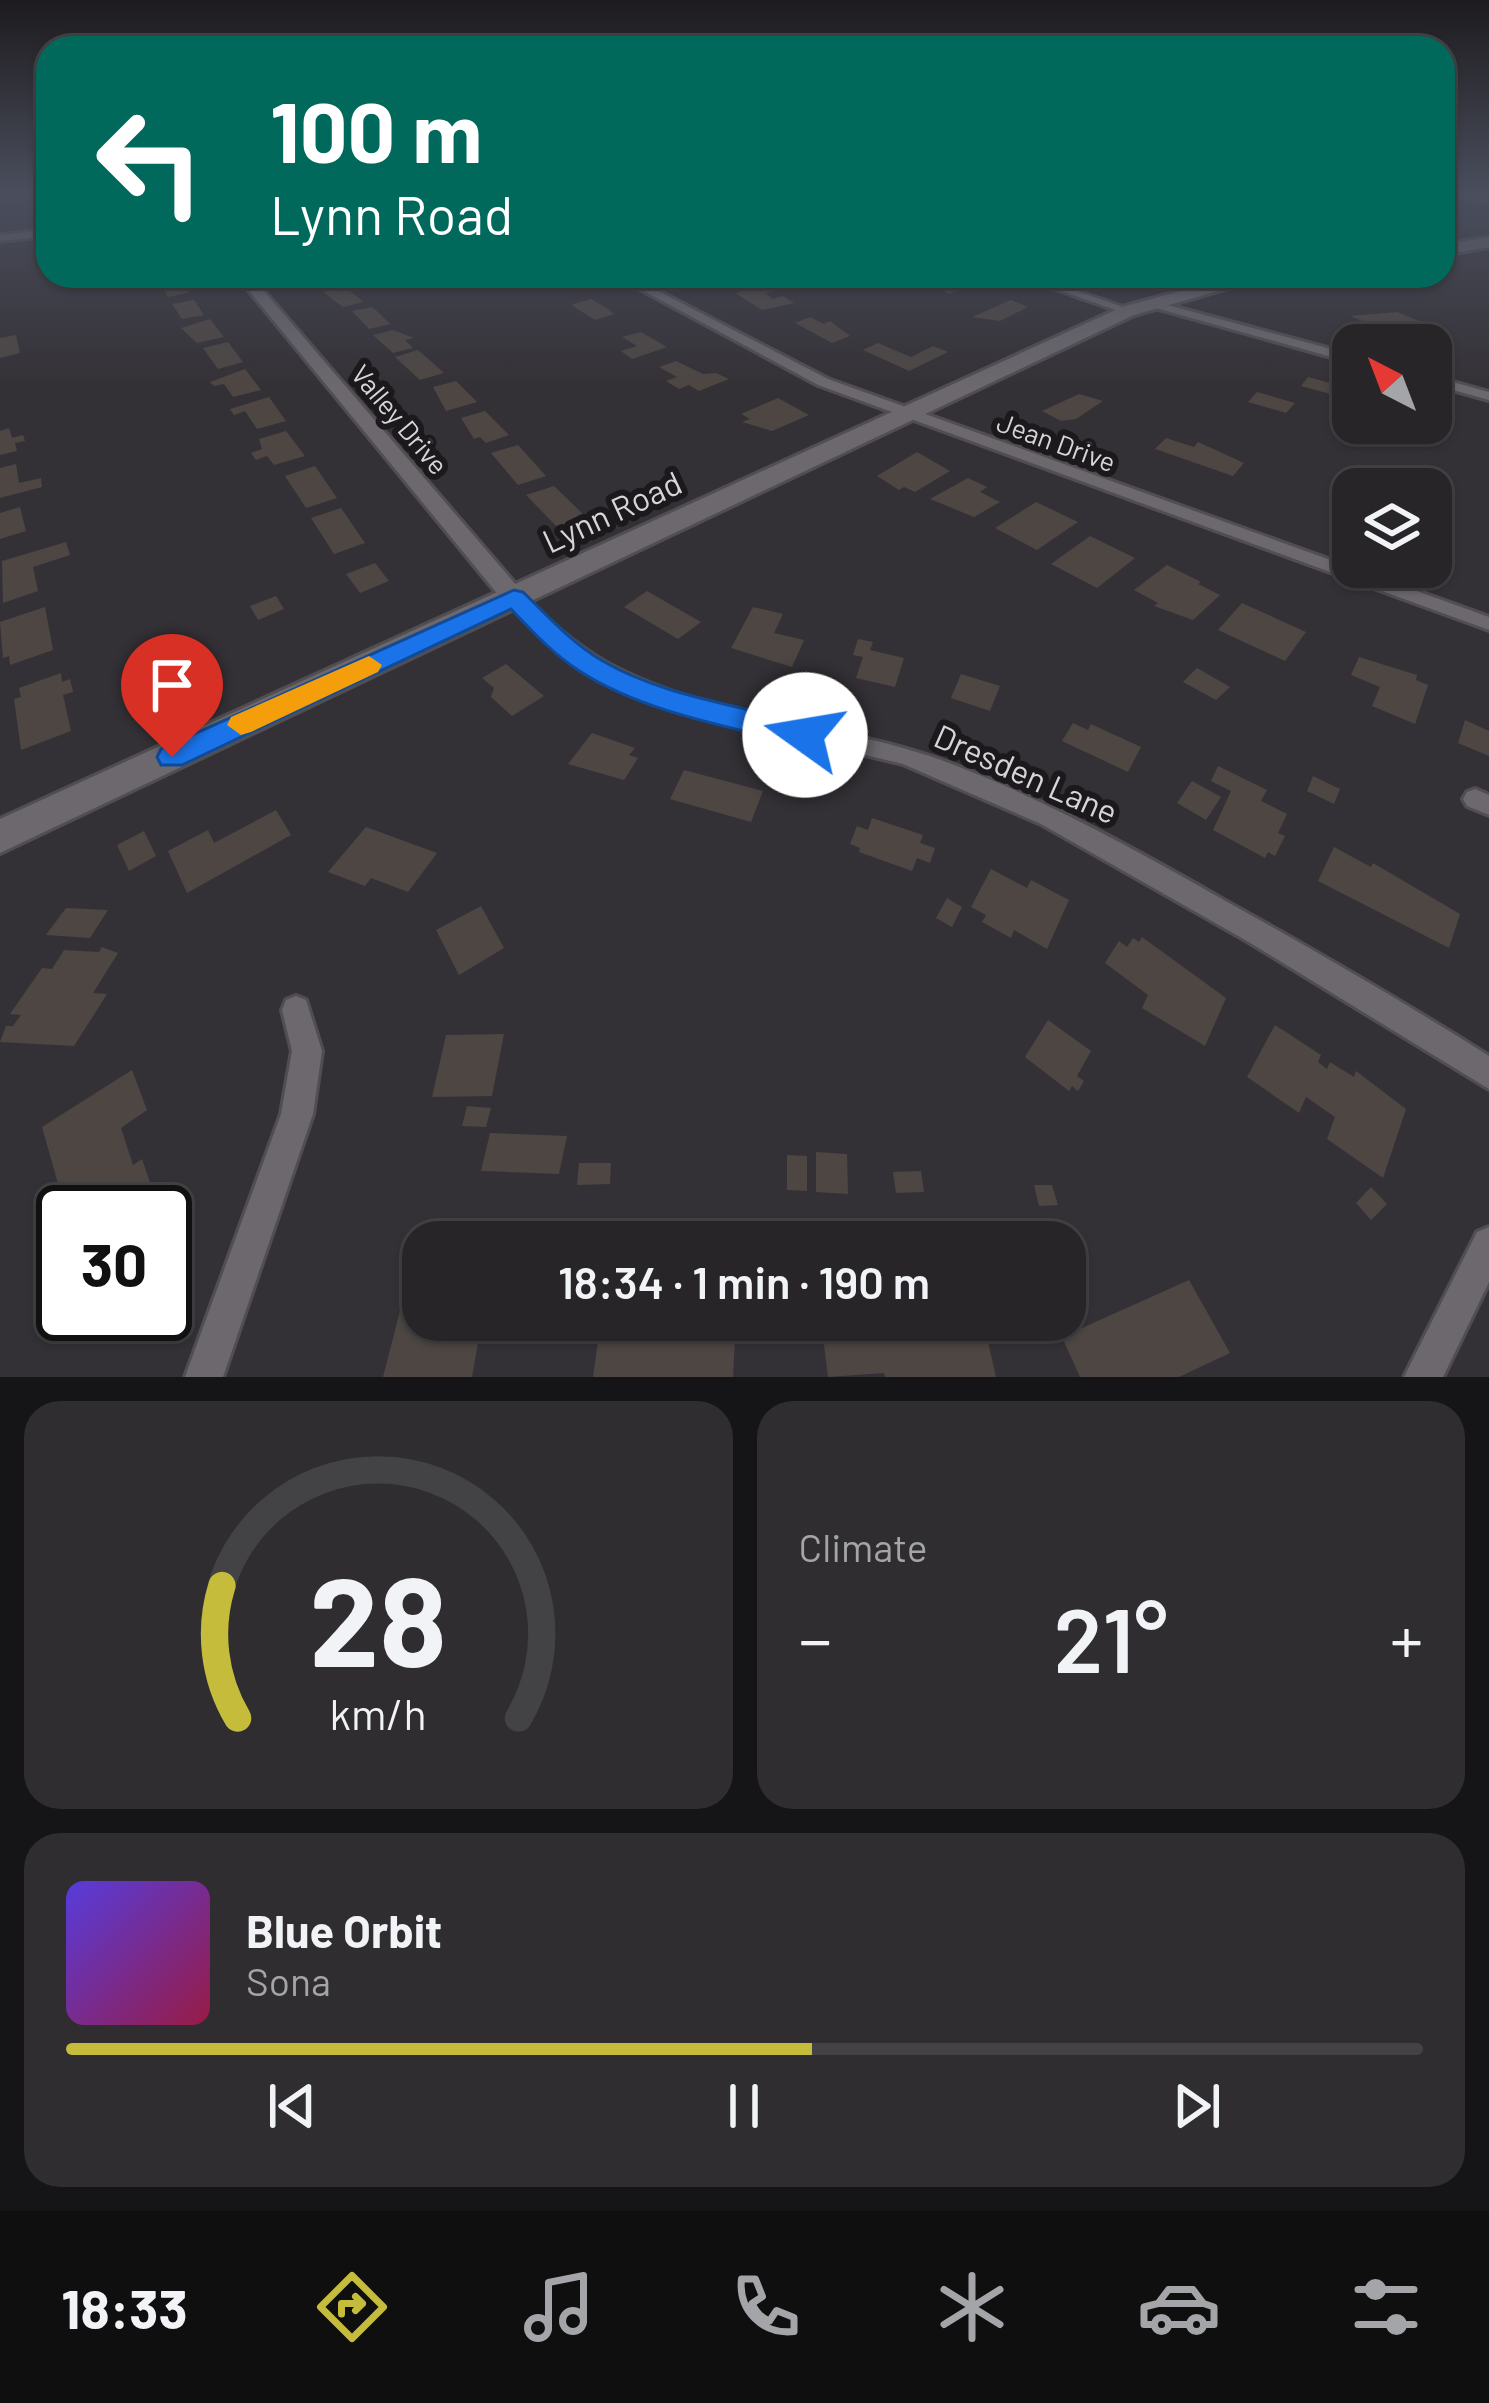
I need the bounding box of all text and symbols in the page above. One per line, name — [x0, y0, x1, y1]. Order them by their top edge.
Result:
text: 100 m — [270, 79, 482, 180]
icon: left — [72, 84, 228, 240]
text: Lynn Road — [270, 181, 513, 246]
north arrow — [1332, 324, 1452, 444]
map controls — [1332, 324, 1452, 588]
street label: Valley Drive — [346, 358, 455, 480]
street label: Jean Drive — [993, 405, 1120, 477]
street label: Lynn Road — [536, 462, 687, 561]
button: layers — [1332, 468, 1452, 588]
pin — [121, 634, 223, 757]
icon: arrive — [139, 652, 205, 718]
position arrow — [742, 672, 868, 798]
street label: Dresden Lane — [929, 715, 1124, 831]
speed limit sign: 30 — [36, 1185, 192, 1341]
text: 18:34 · 1 min · 190 m — [558, 1254, 930, 1308]
text: Climate — [799, 1523, 928, 1570]
text: 28 — [310, 1542, 447, 1692]
text: 21° — [1053, 1583, 1168, 1691]
text: − — [799, 1598, 832, 1677]
text: + — [1390, 1598, 1423, 1677]
text: km/h — [330, 1687, 427, 1739]
text: Blue Orbit — [246, 1903, 442, 1957]
text: Sona — [246, 1957, 331, 2004]
icon: previous — [259, 2073, 325, 2139]
icon: pause — [711, 2073, 777, 2139]
icon: next — [1164, 2073, 1230, 2139]
icon: directions — [310, 2265, 394, 2349]
icon: music — [517, 2265, 601, 2349]
icon: phone — [724, 2265, 808, 2349]
icon: climate — [930, 2265, 1014, 2349]
icon: car — [1137, 2265, 1221, 2349]
icon: filters — [1344, 2265, 1428, 2349]
text: 18:33 — [61, 2275, 188, 2340]

